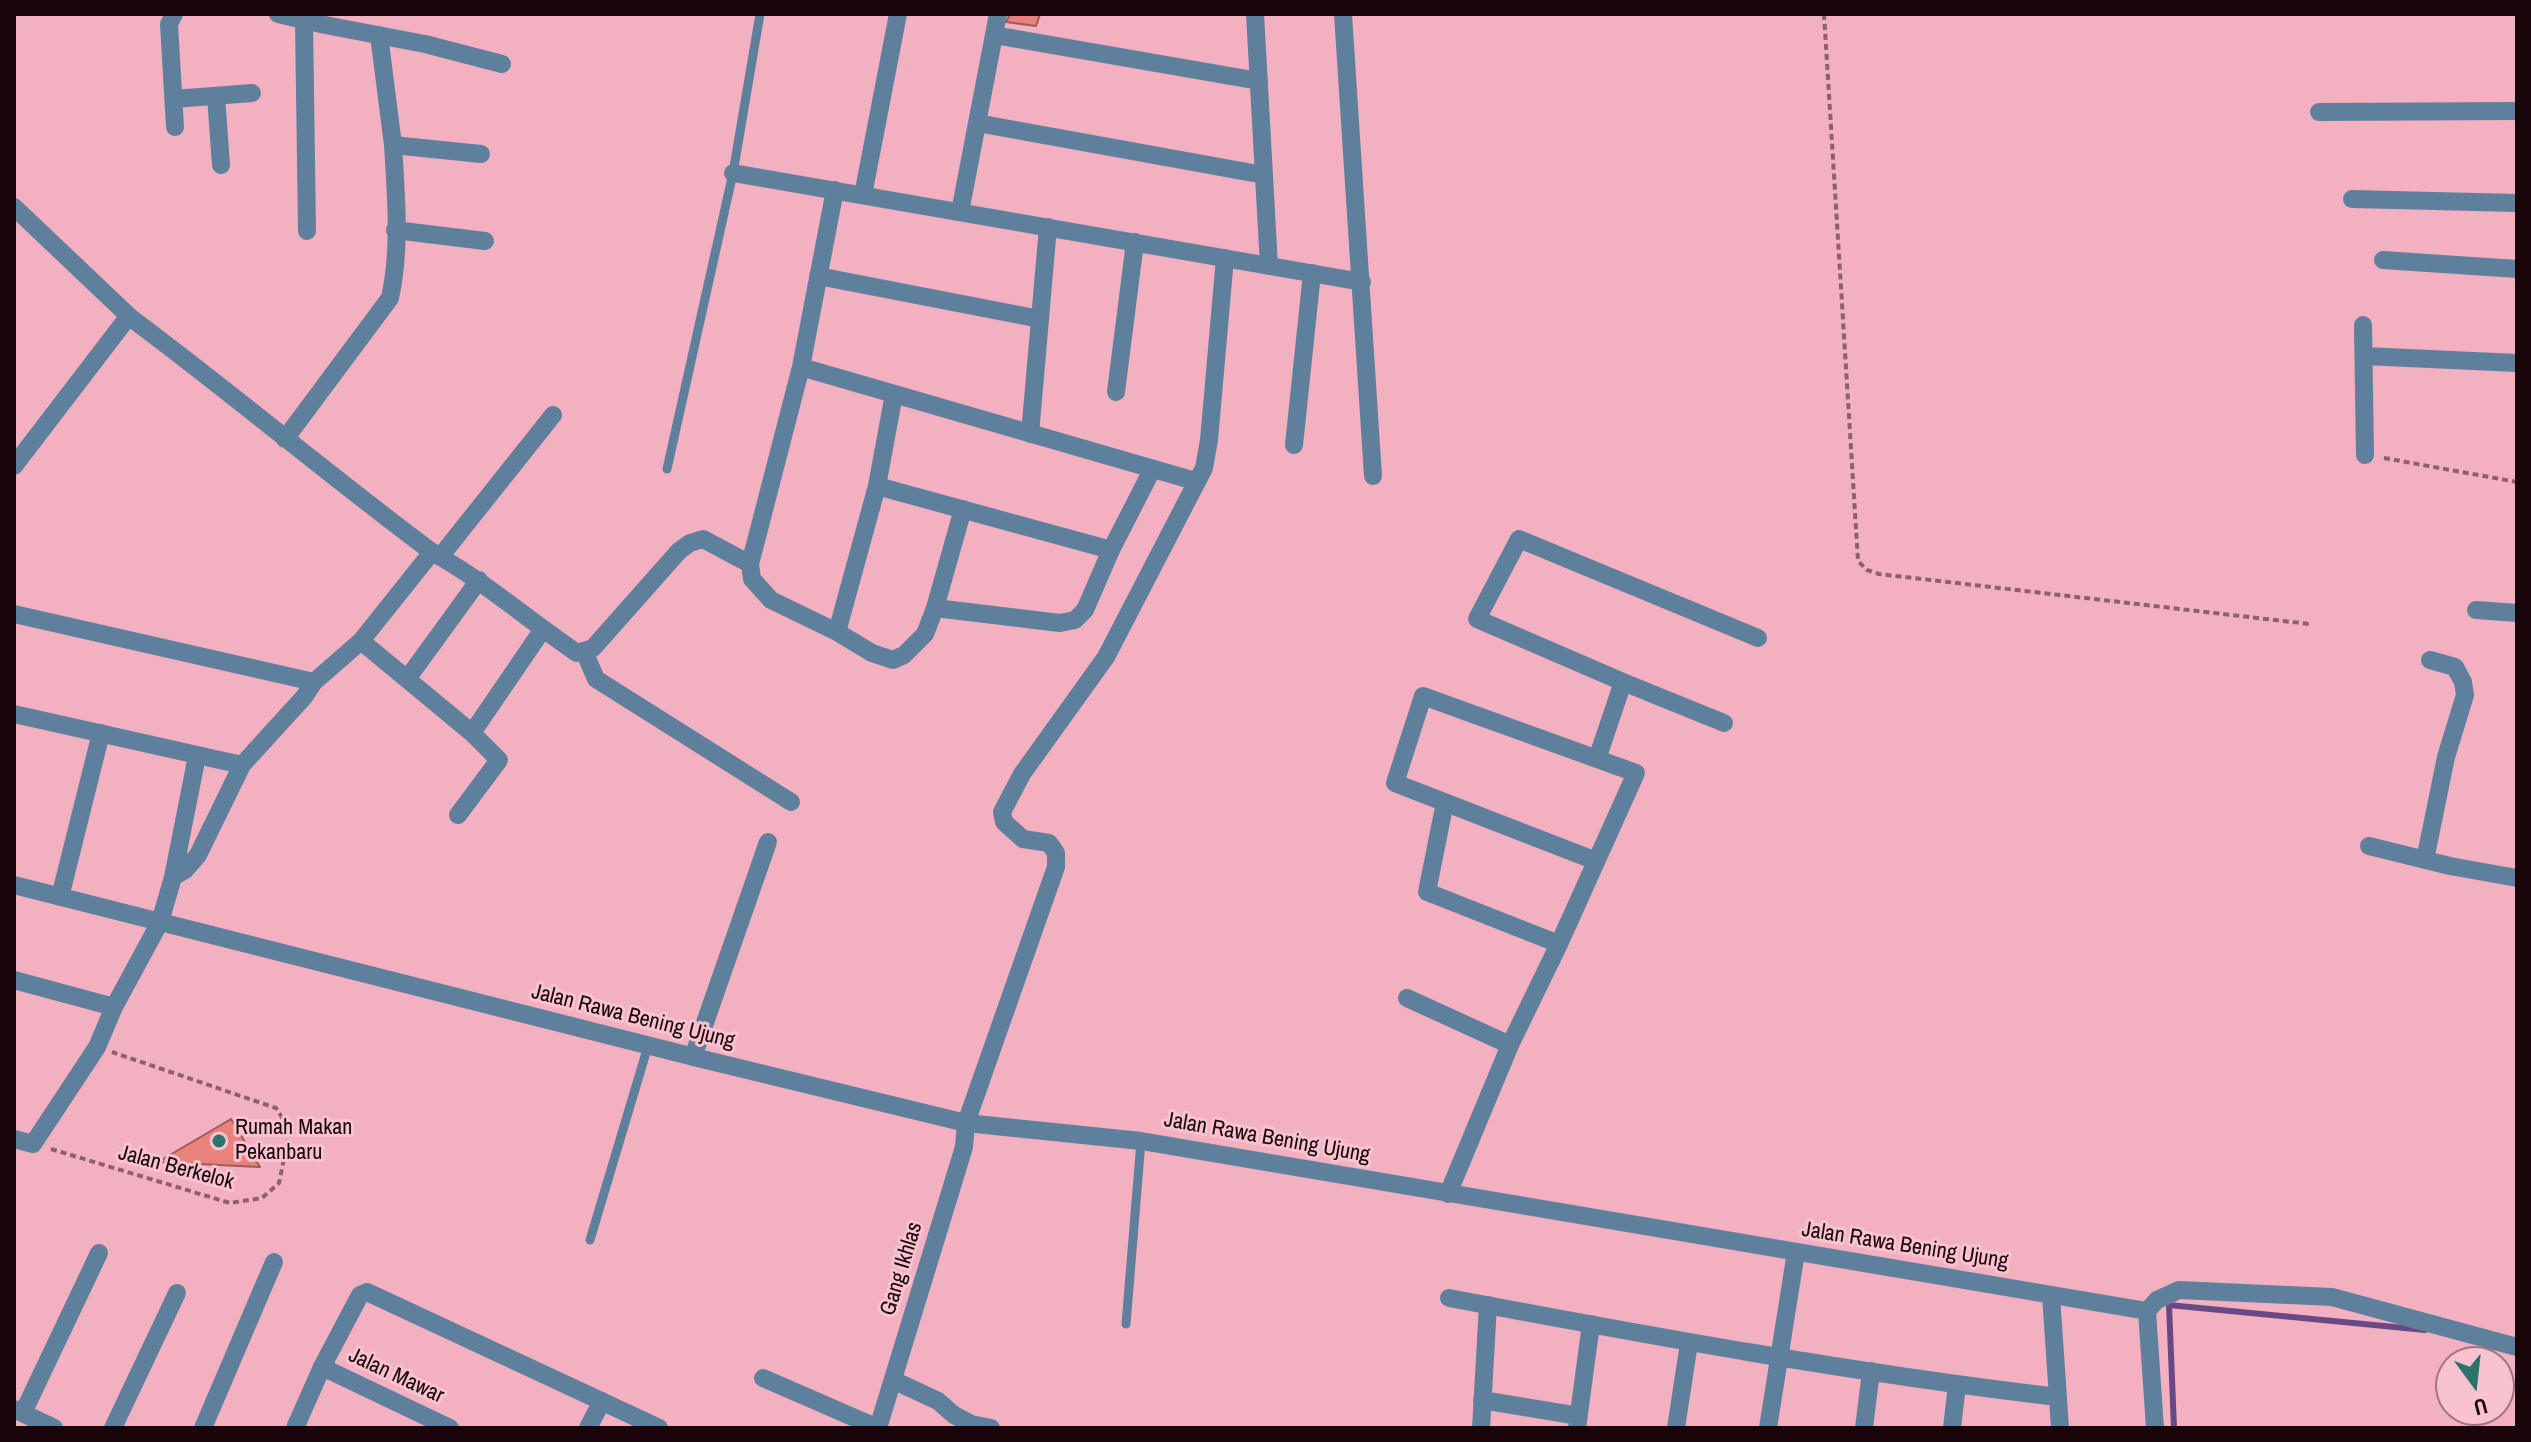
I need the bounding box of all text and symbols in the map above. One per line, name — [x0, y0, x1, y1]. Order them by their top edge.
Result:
street label: Jalan Rawa Bening Ujung — [529, 979, 737, 1055]
street label: Jalan Rawa Bening Ujung — [1162, 1107, 1372, 1169]
place label: Rumah Makan Pekanbaru — [235, 1115, 352, 1166]
marker: Rumah Makan Pekanbaru — [210, 1132, 228, 1150]
street label: Jalan Berkelok — [115, 1140, 237, 1196]
street label: Jalan Rawa Bening Ujung — [1800, 1217, 2010, 1275]
street label: Gang Ikhlas — [875, 1219, 929, 1319]
street label: Jalan Mawar — [344, 1342, 448, 1410]
north arrow — [2435, 1346, 2515, 1426]
text: U — [2471, 1391, 2491, 1423]

